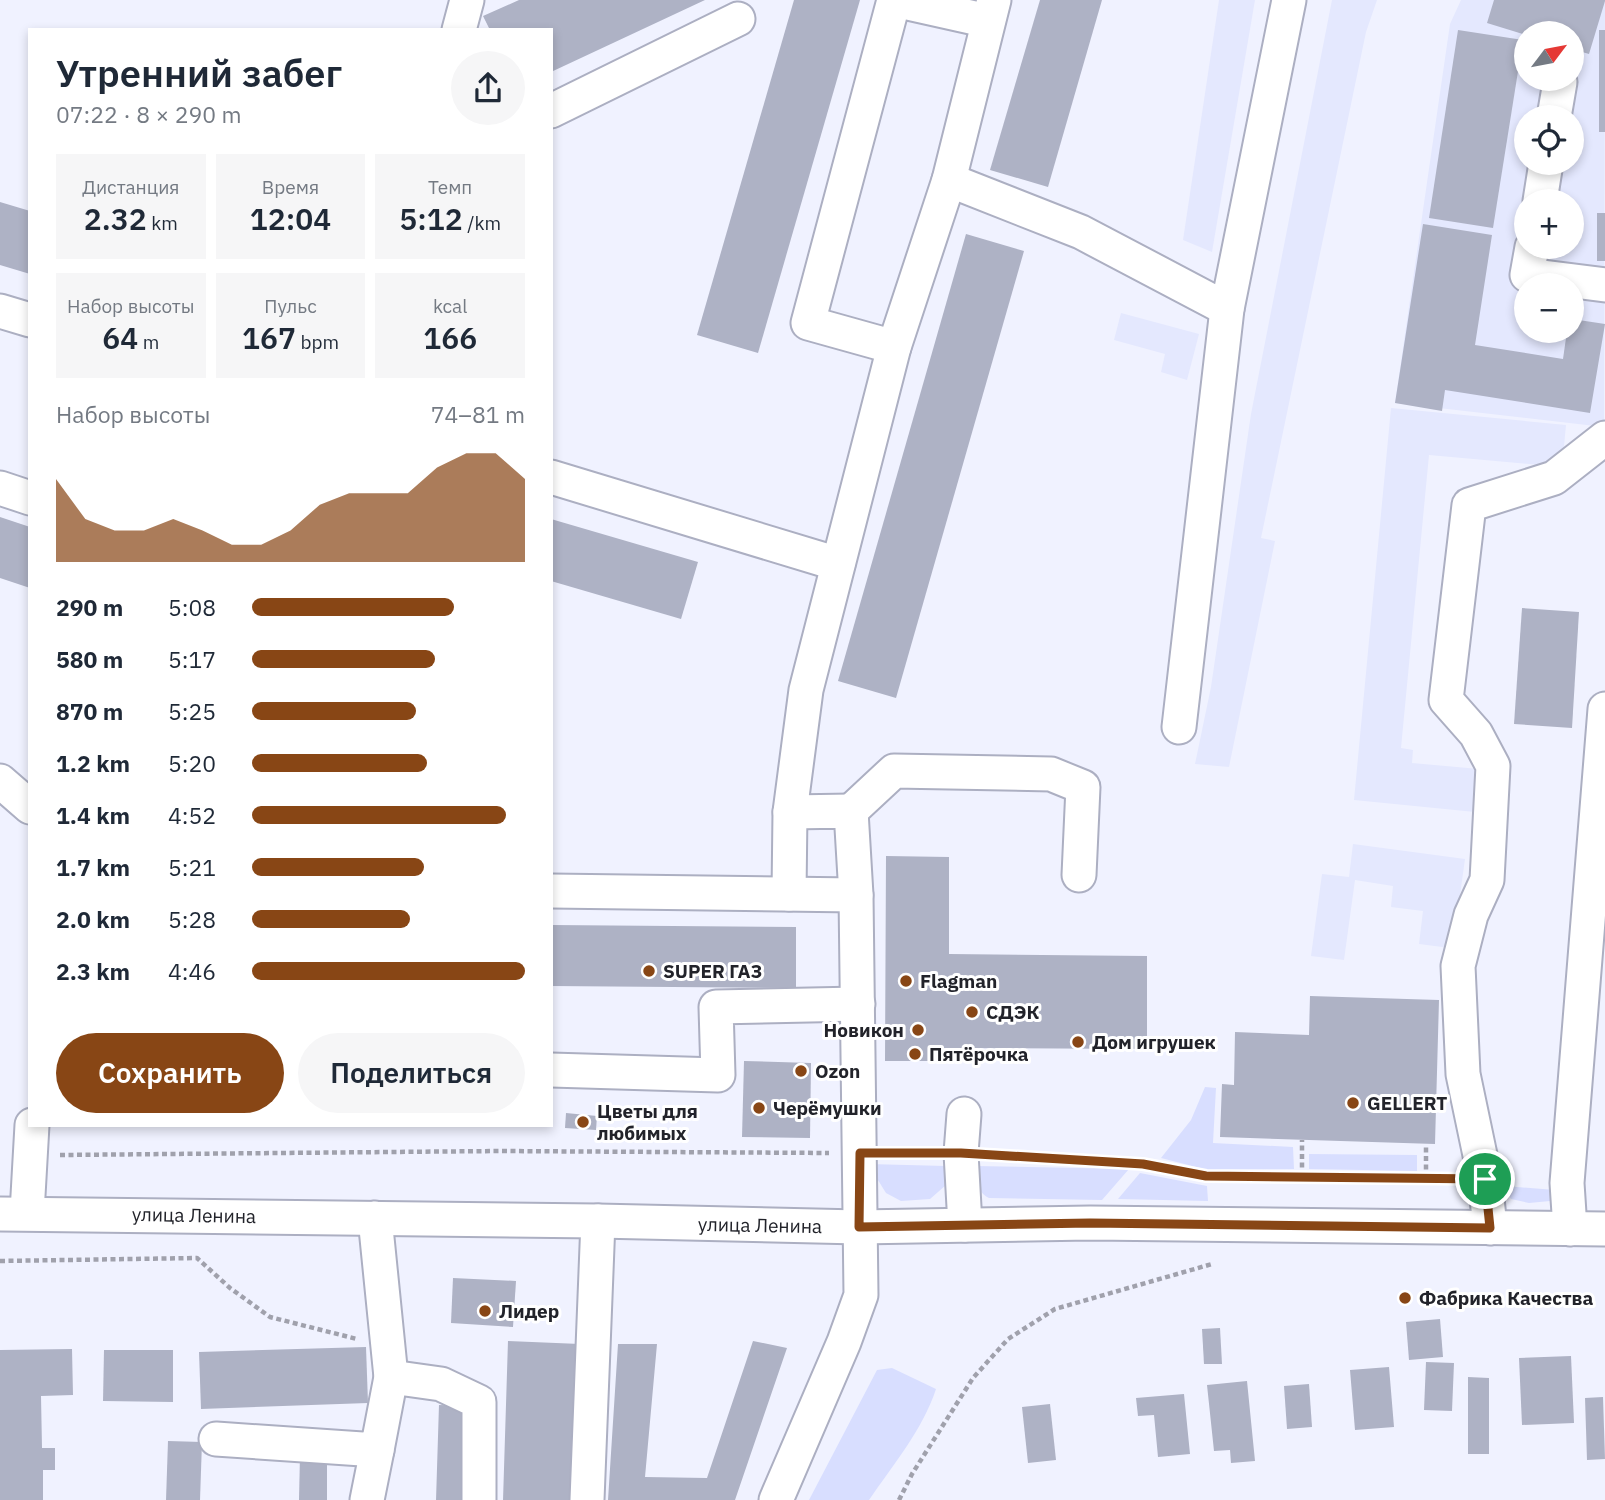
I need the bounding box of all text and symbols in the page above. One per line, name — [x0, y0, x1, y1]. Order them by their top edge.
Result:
north arrow — [1514, 21, 1584, 91]
map controls — [1514, 21, 1584, 343]
text: Утренний забег — [56, 48, 342, 97]
button: share — [451, 51, 525, 125]
text: 07:22 · 8 × 290 m — [56, 99, 242, 129]
button: locate — [1514, 105, 1584, 175]
text: Дистанция — [82, 175, 180, 199]
text: Время — [262, 175, 319, 199]
text: Темп — [428, 175, 472, 199]
button: + — [1514, 189, 1584, 259]
text: 2.32 — [84, 199, 147, 238]
text: 12:04 — [250, 199, 331, 238]
text: 5:12 — [399, 199, 463, 238]
text: km — [147, 211, 178, 235]
text: /km — [463, 211, 501, 235]
button: − — [1514, 273, 1584, 343]
text: Набор высоты — [67, 294, 195, 318]
text: Пульс — [264, 294, 317, 318]
text: kcal — [433, 294, 467, 318]
text: 64 — [102, 318, 138, 357]
text: 167 — [242, 318, 296, 357]
text: 166 — [423, 318, 477, 357]
text: m — [138, 330, 159, 354]
text: bpm — [296, 330, 339, 354]
text: Набор высоты — [56, 399, 210, 429]
text: 74–81 m — [431, 399, 525, 429]
text: 290 m — [56, 592, 123, 622]
text: 5:08 — [168, 592, 216, 622]
text: 580 m — [56, 644, 123, 674]
text: 5:17 — [168, 644, 216, 674]
text: 870 m — [56, 696, 123, 726]
text: 5:25 — [168, 696, 216, 726]
text: 1.2 km — [56, 748, 130, 778]
text: 5:20 — [168, 748, 216, 778]
text: 1.4 km — [56, 800, 130, 830]
text: 4:52 — [168, 800, 216, 830]
text: 1.7 km — [56, 852, 130, 882]
text: 5:21 — [168, 852, 216, 882]
text: 2.0 km — [56, 904, 130, 934]
text: 5:28 — [168, 904, 216, 934]
text: 2.3 km — [56, 956, 130, 986]
text: 4:46 — [168, 956, 216, 986]
place label: SUPER ГАЗ — [663, 959, 762, 983]
marker: SUPER ГАЗ — [641, 963, 657, 979]
place label: Flagman — [920, 969, 997, 993]
marker: Flagman — [898, 973, 914, 989]
place label: СДЭК — [986, 1000, 1040, 1024]
marker: СДЭК — [964, 1004, 980, 1020]
place label: Новикон — [824, 1018, 904, 1042]
marker: Новикон — [910, 1022, 926, 1038]
place label: Дом игрушек — [1092, 1030, 1216, 1054]
button: Сохранить — [56, 1033, 284, 1113]
button: Поделиться — [298, 1033, 525, 1113]
marker: Дом игрушек — [1070, 1034, 1086, 1050]
place label: Пятёрочка — [929, 1042, 1029, 1066]
marker: Пятёрочка — [907, 1046, 923, 1062]
place label: Ozon — [815, 1059, 860, 1083]
marker: Ozon — [793, 1063, 809, 1079]
place label: GELLERT — [1367, 1091, 1447, 1115]
marker: GELLERT — [1345, 1095, 1361, 1111]
place label: Черёмушки — [773, 1096, 882, 1120]
place label: Цветы для любимых — [597, 1099, 698, 1145]
marker: Черёмушки — [751, 1100, 767, 1116]
marker: Цветы для любимых — [575, 1114, 591, 1130]
pin — [1455, 1149, 1515, 1209]
icon: arrive — [1466, 1160, 1504, 1198]
street label: улица Ленина — [132, 1202, 256, 1228]
street label: улица Ленина — [698, 1212, 822, 1238]
place label: Фабрика Качества — [1419, 1286, 1593, 1310]
marker: Фабрика Качества — [1397, 1290, 1413, 1306]
place label: Лидер — [499, 1299, 559, 1323]
marker: Лидер — [477, 1303, 493, 1319]

